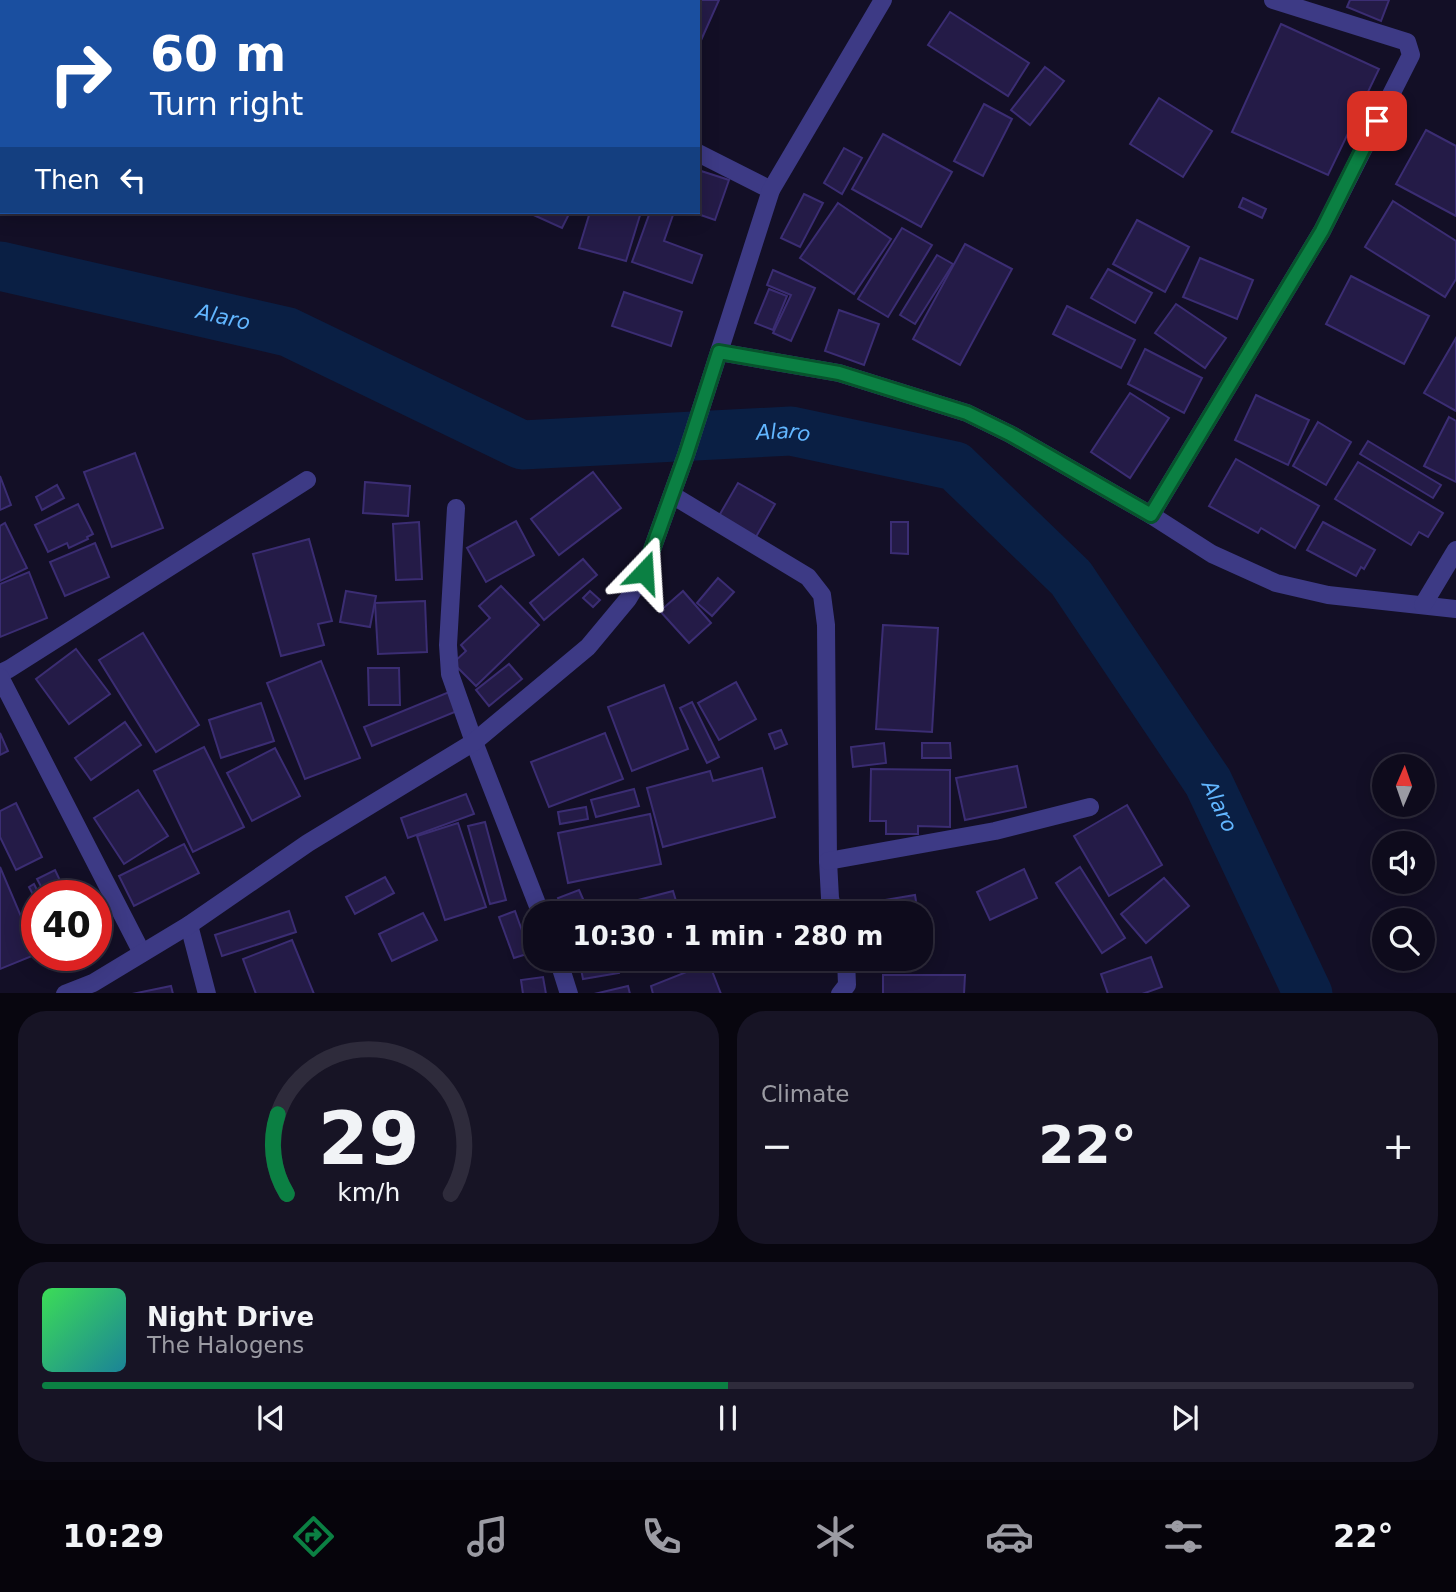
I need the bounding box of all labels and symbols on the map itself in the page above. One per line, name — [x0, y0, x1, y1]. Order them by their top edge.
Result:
pin — [1347, 91, 1407, 151]
water label: Alaro — [192, 299, 253, 335]
water label: Alaro — [753, 419, 813, 447]
position arrow — [607, 535, 681, 609]
north arrow — [1372, 754, 1435, 817]
water label: Alaro — [1196, 774, 1242, 836]
speed limit sign: 40 — [21, 880, 112, 971]

